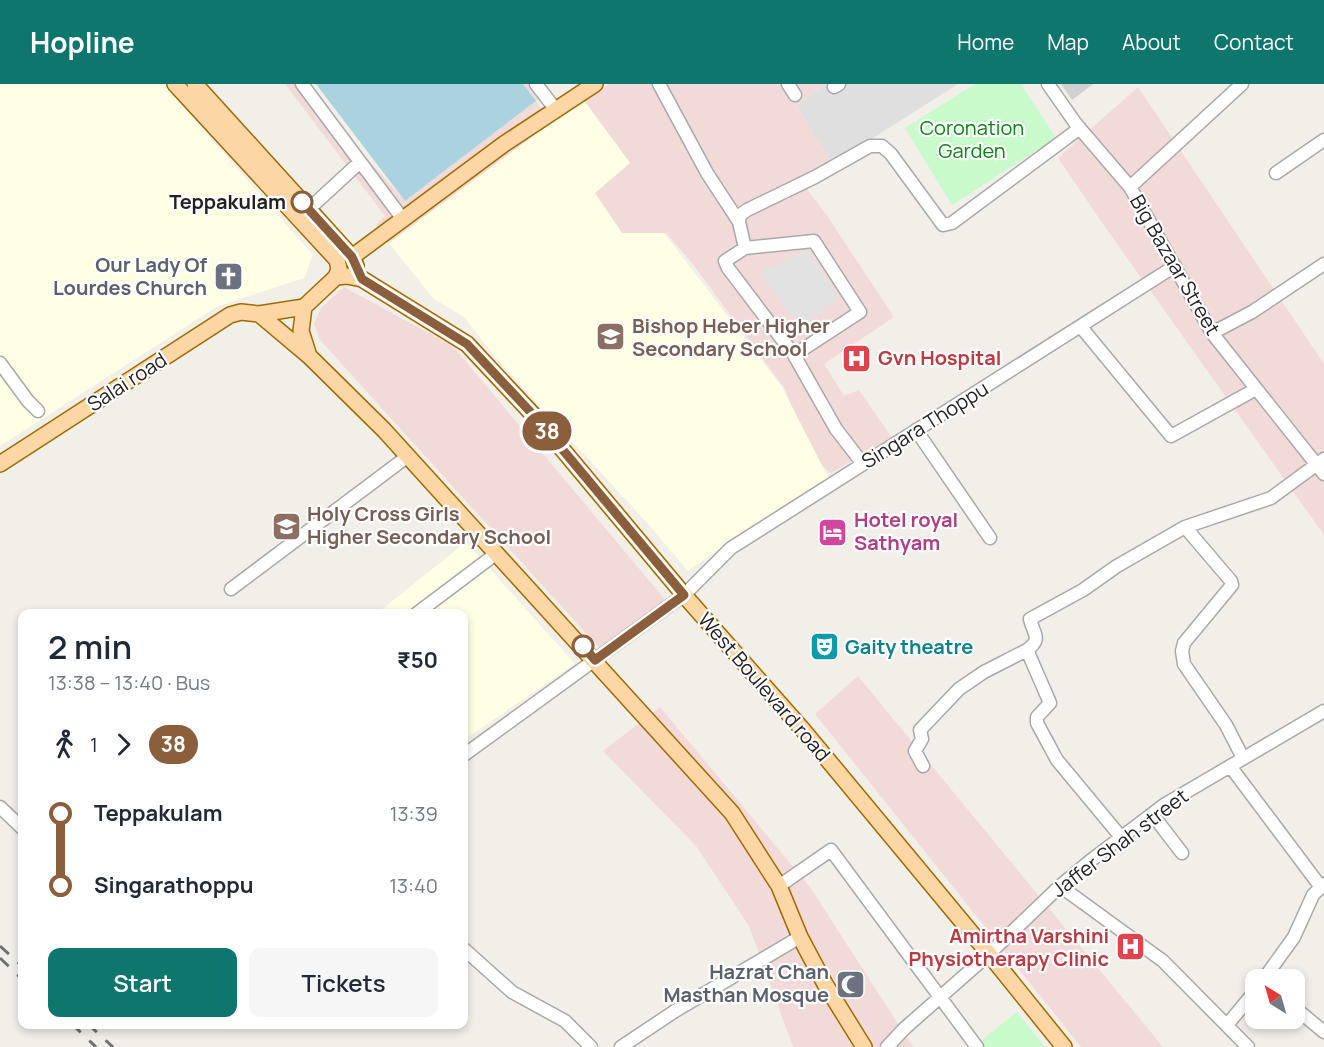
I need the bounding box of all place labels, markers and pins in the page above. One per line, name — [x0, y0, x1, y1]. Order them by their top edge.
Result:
place label: Teppakulam — [169, 188, 286, 215]
marker: Teppakulam — [291, 191, 313, 213]
place label: Our Lady Of Lourdes Church — [53, 251, 207, 301]
church icon: Our Lady Of Lourdes Church — [212, 261, 244, 293]
place label: Bishop Heber Higher Secondary School — [632, 312, 830, 362]
school or university icon: Bishop Heber Higher Secondary School — [595, 321, 627, 353]
hospital icon: Gvn Hospital — [841, 342, 873, 374]
place label: Gvn Hospital — [878, 344, 1001, 371]
place label: Holy Cross Girls Higher Secondary School — [307, 500, 551, 550]
place label: Hotel royal Sathyam — [854, 506, 958, 556]
school or university icon: Holy Cross Girls Higher Secondary School — [270, 510, 302, 542]
hotel icon: Hotel royal Sathyam — [817, 516, 849, 548]
theatre icon: Gaity theatre — [808, 631, 840, 663]
place label: Gaity theatre — [845, 633, 973, 660]
unlabelled marker — [572, 635, 594, 657]
place label: Amirtha Varshini Physiotherapy Clinic — [909, 922, 1109, 972]
hospital icon: Amirtha Varshini Physiotherapy Clinic — [1114, 931, 1146, 963]
place label: Hazrat Chan Masthan Mosque — [663, 958, 829, 1008]
mosque icon: Hazrat Chan Masthan Mosque — [834, 968, 866, 1000]

